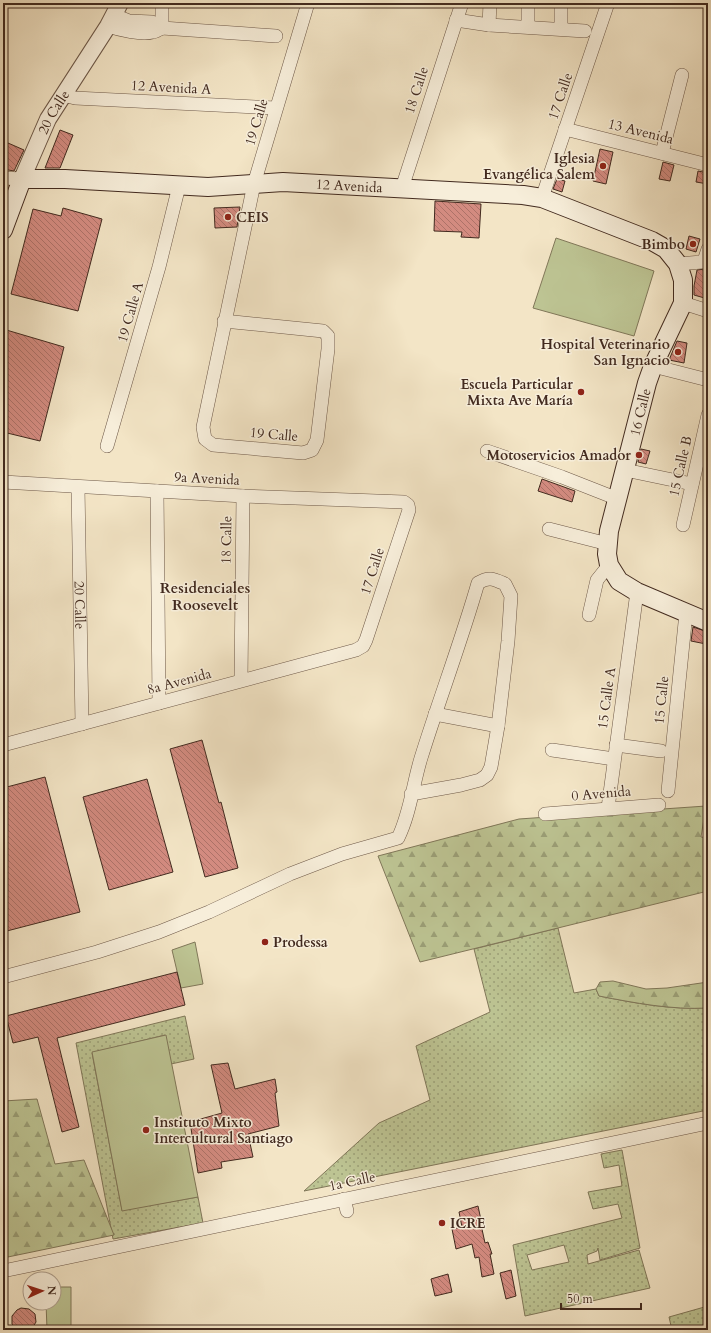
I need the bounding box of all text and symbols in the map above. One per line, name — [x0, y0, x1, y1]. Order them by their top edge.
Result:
street label: 18 Calle — [400, 64, 433, 116]
street label: 17 Calle — [544, 70, 577, 122]
street label: 12 Avenida A — [130, 76, 212, 99]
street label: 20 Calle — [34, 87, 74, 137]
street label: 19 Calle — [240, 96, 273, 148]
street label: 13 Avenida — [606, 114, 676, 149]
place label: Iglesia Evangélica Salem — [483, 149, 595, 184]
marker: Iglesia Evangélica Salem — [598, 161, 608, 171]
street label: 12 Avenida — [315, 175, 383, 197]
place label: CEIS — [236, 208, 269, 227]
marker: CEIS — [223, 212, 233, 222]
place label: Bimbo — [641, 235, 685, 254]
marker: Bimbo — [688, 239, 698, 249]
street label: 19 Calle A — [113, 280, 148, 345]
place label: Hospital Veterinario San Ignacio — [541, 335, 670, 370]
marker: Hospital Veterinario San Ignacio — [673, 347, 683, 357]
place label: Escuela Particular Mixta Ave María — [460, 375, 573, 410]
street label: 16 Calle — [625, 386, 656, 438]
marker: Escuela Particular Mixta Ave María — [576, 387, 586, 397]
street label: 19 Calle — [249, 423, 299, 446]
street label: 15 Calle B — [664, 434, 697, 498]
place label: Motoservicios Amador — [486, 446, 631, 465]
marker: Motoservicios Amador — [634, 450, 644, 460]
street label: 9a Avenida — [174, 467, 240, 490]
street label: 18 Calle — [217, 516, 236, 564]
street label: 17 Calle — [356, 545, 389, 597]
district label: Residenciales Roosevelt — [160, 578, 250, 615]
street label: 20 Calle — [70, 581, 89, 629]
street label: 8a Avenida — [145, 664, 213, 699]
street label: 15 Calle A — [593, 666, 620, 730]
street label: 15 Calle — [650, 675, 673, 725]
street label: 0 Avenida — [570, 781, 632, 806]
place label: Prodessa — [273, 933, 328, 952]
marker: Prodessa — [260, 937, 270, 947]
place label: Instituto Mixto Intercultural Santiago — [154, 1113, 293, 1148]
marker: Instituto Mixto Intercultural Santiago — [141, 1125, 151, 1135]
street label: 1a Calle — [327, 1167, 377, 1196]
place label: ICRE — [450, 1214, 486, 1233]
marker: ICRE — [437, 1218, 447, 1228]
north arrow — [22, 1271, 62, 1311]
text: N — [44, 1285, 59, 1296]
scale bar — [561, 1285, 641, 1311]
text: 50 m — [567, 1291, 594, 1307]

